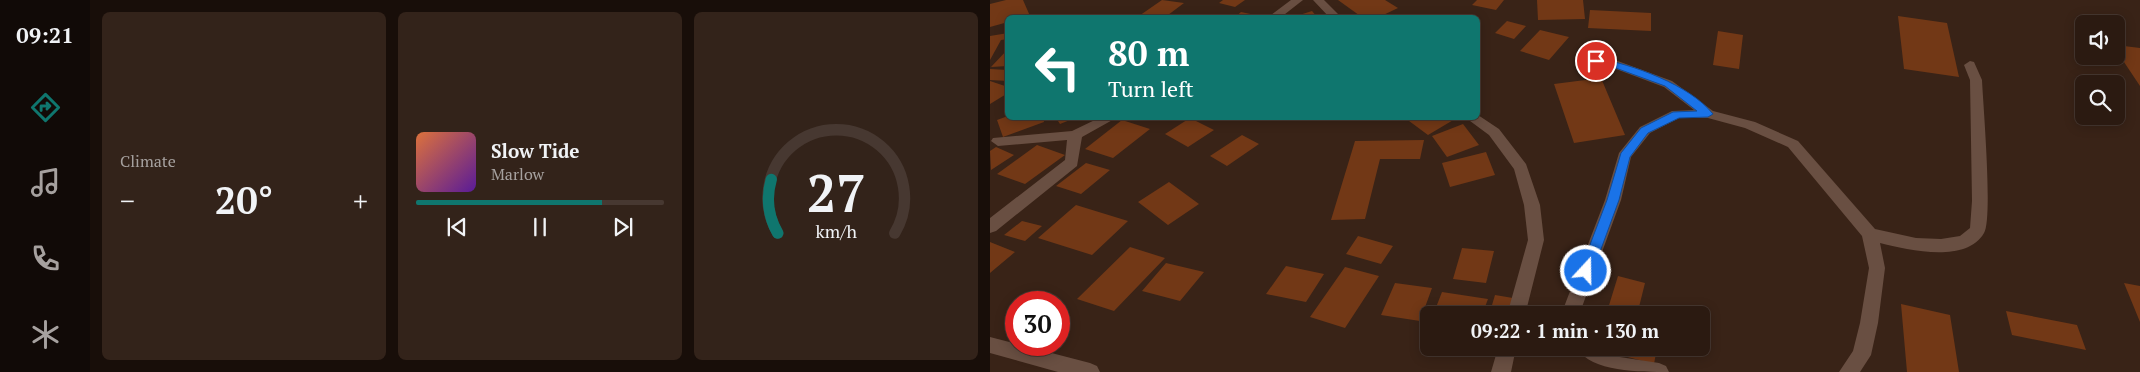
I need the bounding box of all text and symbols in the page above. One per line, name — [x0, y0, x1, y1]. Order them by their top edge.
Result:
map controls — [2075, 15, 2125, 125]
button: sound — [2075, 15, 2125, 65]
text: 09:21 — [16, 20, 74, 49]
text: 80 m — [1108, 30, 1189, 76]
icon: left — [1025, 35, 1090, 100]
pin — [1575, 40, 1617, 82]
icon: arrive — [1582, 47, 1610, 75]
text: Turn left — [1108, 74, 1194, 103]
button: search — [2075, 75, 2125, 125]
icon: directions — [28, 90, 63, 125]
text: Slow Tide — [491, 138, 580, 163]
text: Climate — [120, 150, 176, 172]
text: 27 — [807, 158, 865, 227]
text: Marlow — [491, 163, 544, 185]
icon: music — [28, 165, 63, 200]
text: 20° — [215, 175, 273, 225]
text: − — [120, 182, 135, 219]
text: + — [353, 182, 368, 219]
icon: previous — [443, 213, 471, 241]
icon: pause — [526, 213, 554, 241]
icon: next — [609, 213, 637, 241]
text: km/h — [815, 219, 857, 243]
icon: phone — [28, 241, 63, 276]
position arrow — [1559, 244, 1611, 296]
speed limit sign: 30 — [1005, 291, 1070, 356]
icon: climate — [28, 317, 63, 352]
text: 09:22 · 1 min · 130 m — [1471, 318, 1659, 343]

